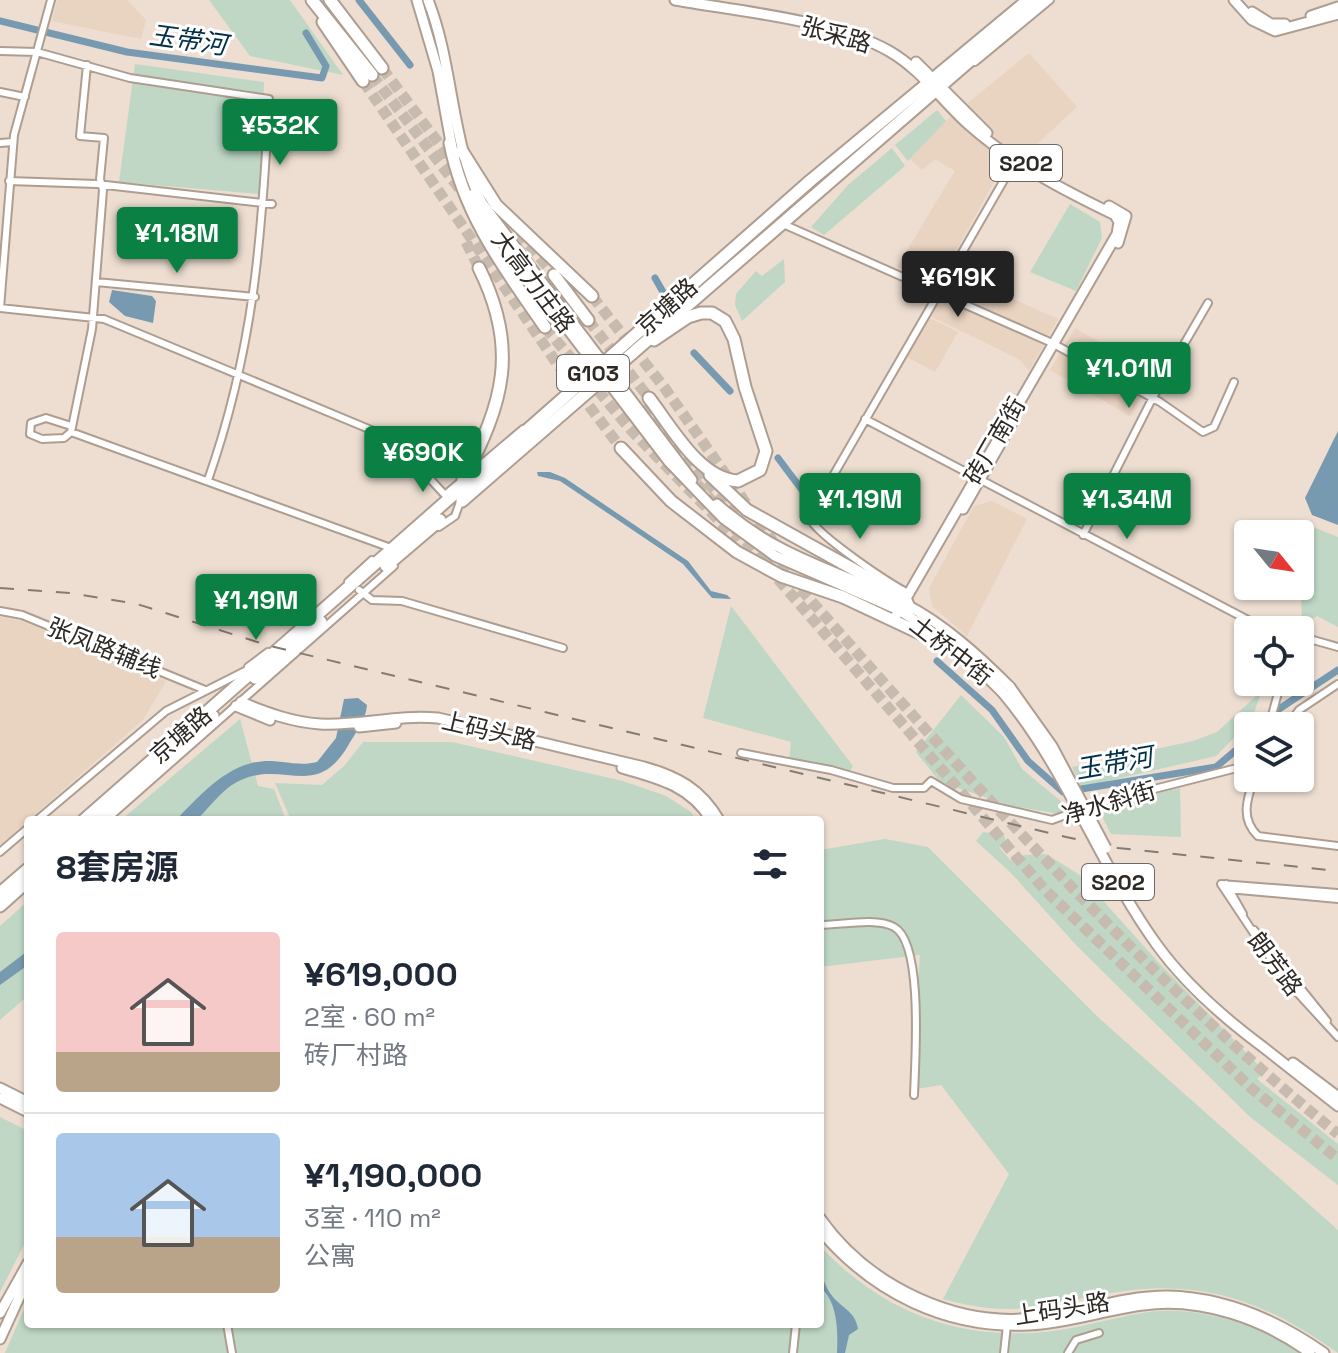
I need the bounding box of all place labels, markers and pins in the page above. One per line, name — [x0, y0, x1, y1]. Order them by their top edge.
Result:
pin: ¥532K — [224, 99, 336, 167]
pin: ¥1.18M — [112, 207, 242, 275]
pin: ¥619K — [902, 251, 1014, 319]
pin: ¥1.01M — [1064, 342, 1194, 410]
pin: ¥690K — [367, 426, 479, 494]
pin: ¥1.19M — [795, 473, 925, 541]
pin: ¥1.34M — [1062, 473, 1192, 541]
pin: ¥1.19M — [191, 574, 321, 642]

